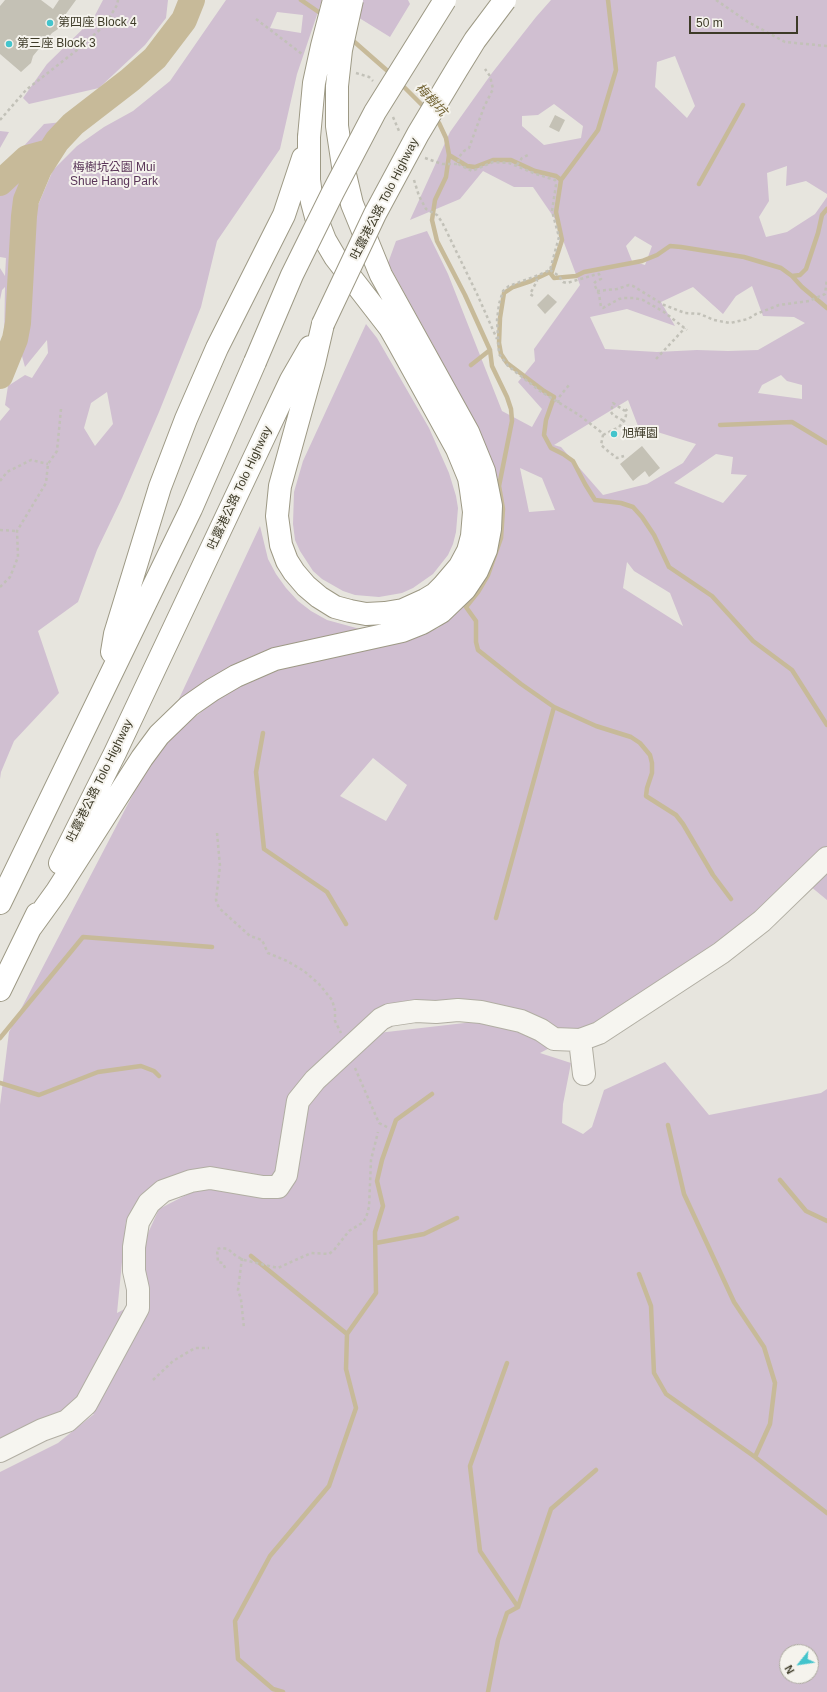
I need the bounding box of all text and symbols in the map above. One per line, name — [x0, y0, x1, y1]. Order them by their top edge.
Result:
scale bar — [691, 8, 800, 34]
place label: 第四座 Block 4 — [58, 16, 137, 30]
text: 50 m — [696, 16, 723, 30]
marker: 第四座 Block 4 — [45, 18, 55, 28]
place label: 第三座 Block 3 — [17, 37, 96, 51]
marker: 第三座 Block 3 — [4, 39, 14, 49]
water label: 梅樹坑 — [412, 80, 450, 120]
street label: 吐露港公路 Tolo Highway — [348, 136, 422, 262]
park label: 梅樹坑公園 Mui Shue Hang Park — [70, 161, 158, 189]
street label: 吐露港公路 Tolo Highway — [205, 424, 275, 552]
place label: 旭輝園 — [622, 427, 658, 441]
marker: 旭輝園 — [609, 429, 619, 439]
street label: 吐露港公路 Tolo Highway — [64, 717, 136, 845]
north arrow — [779, 1644, 819, 1684]
text: N — [782, 1663, 797, 1676]

